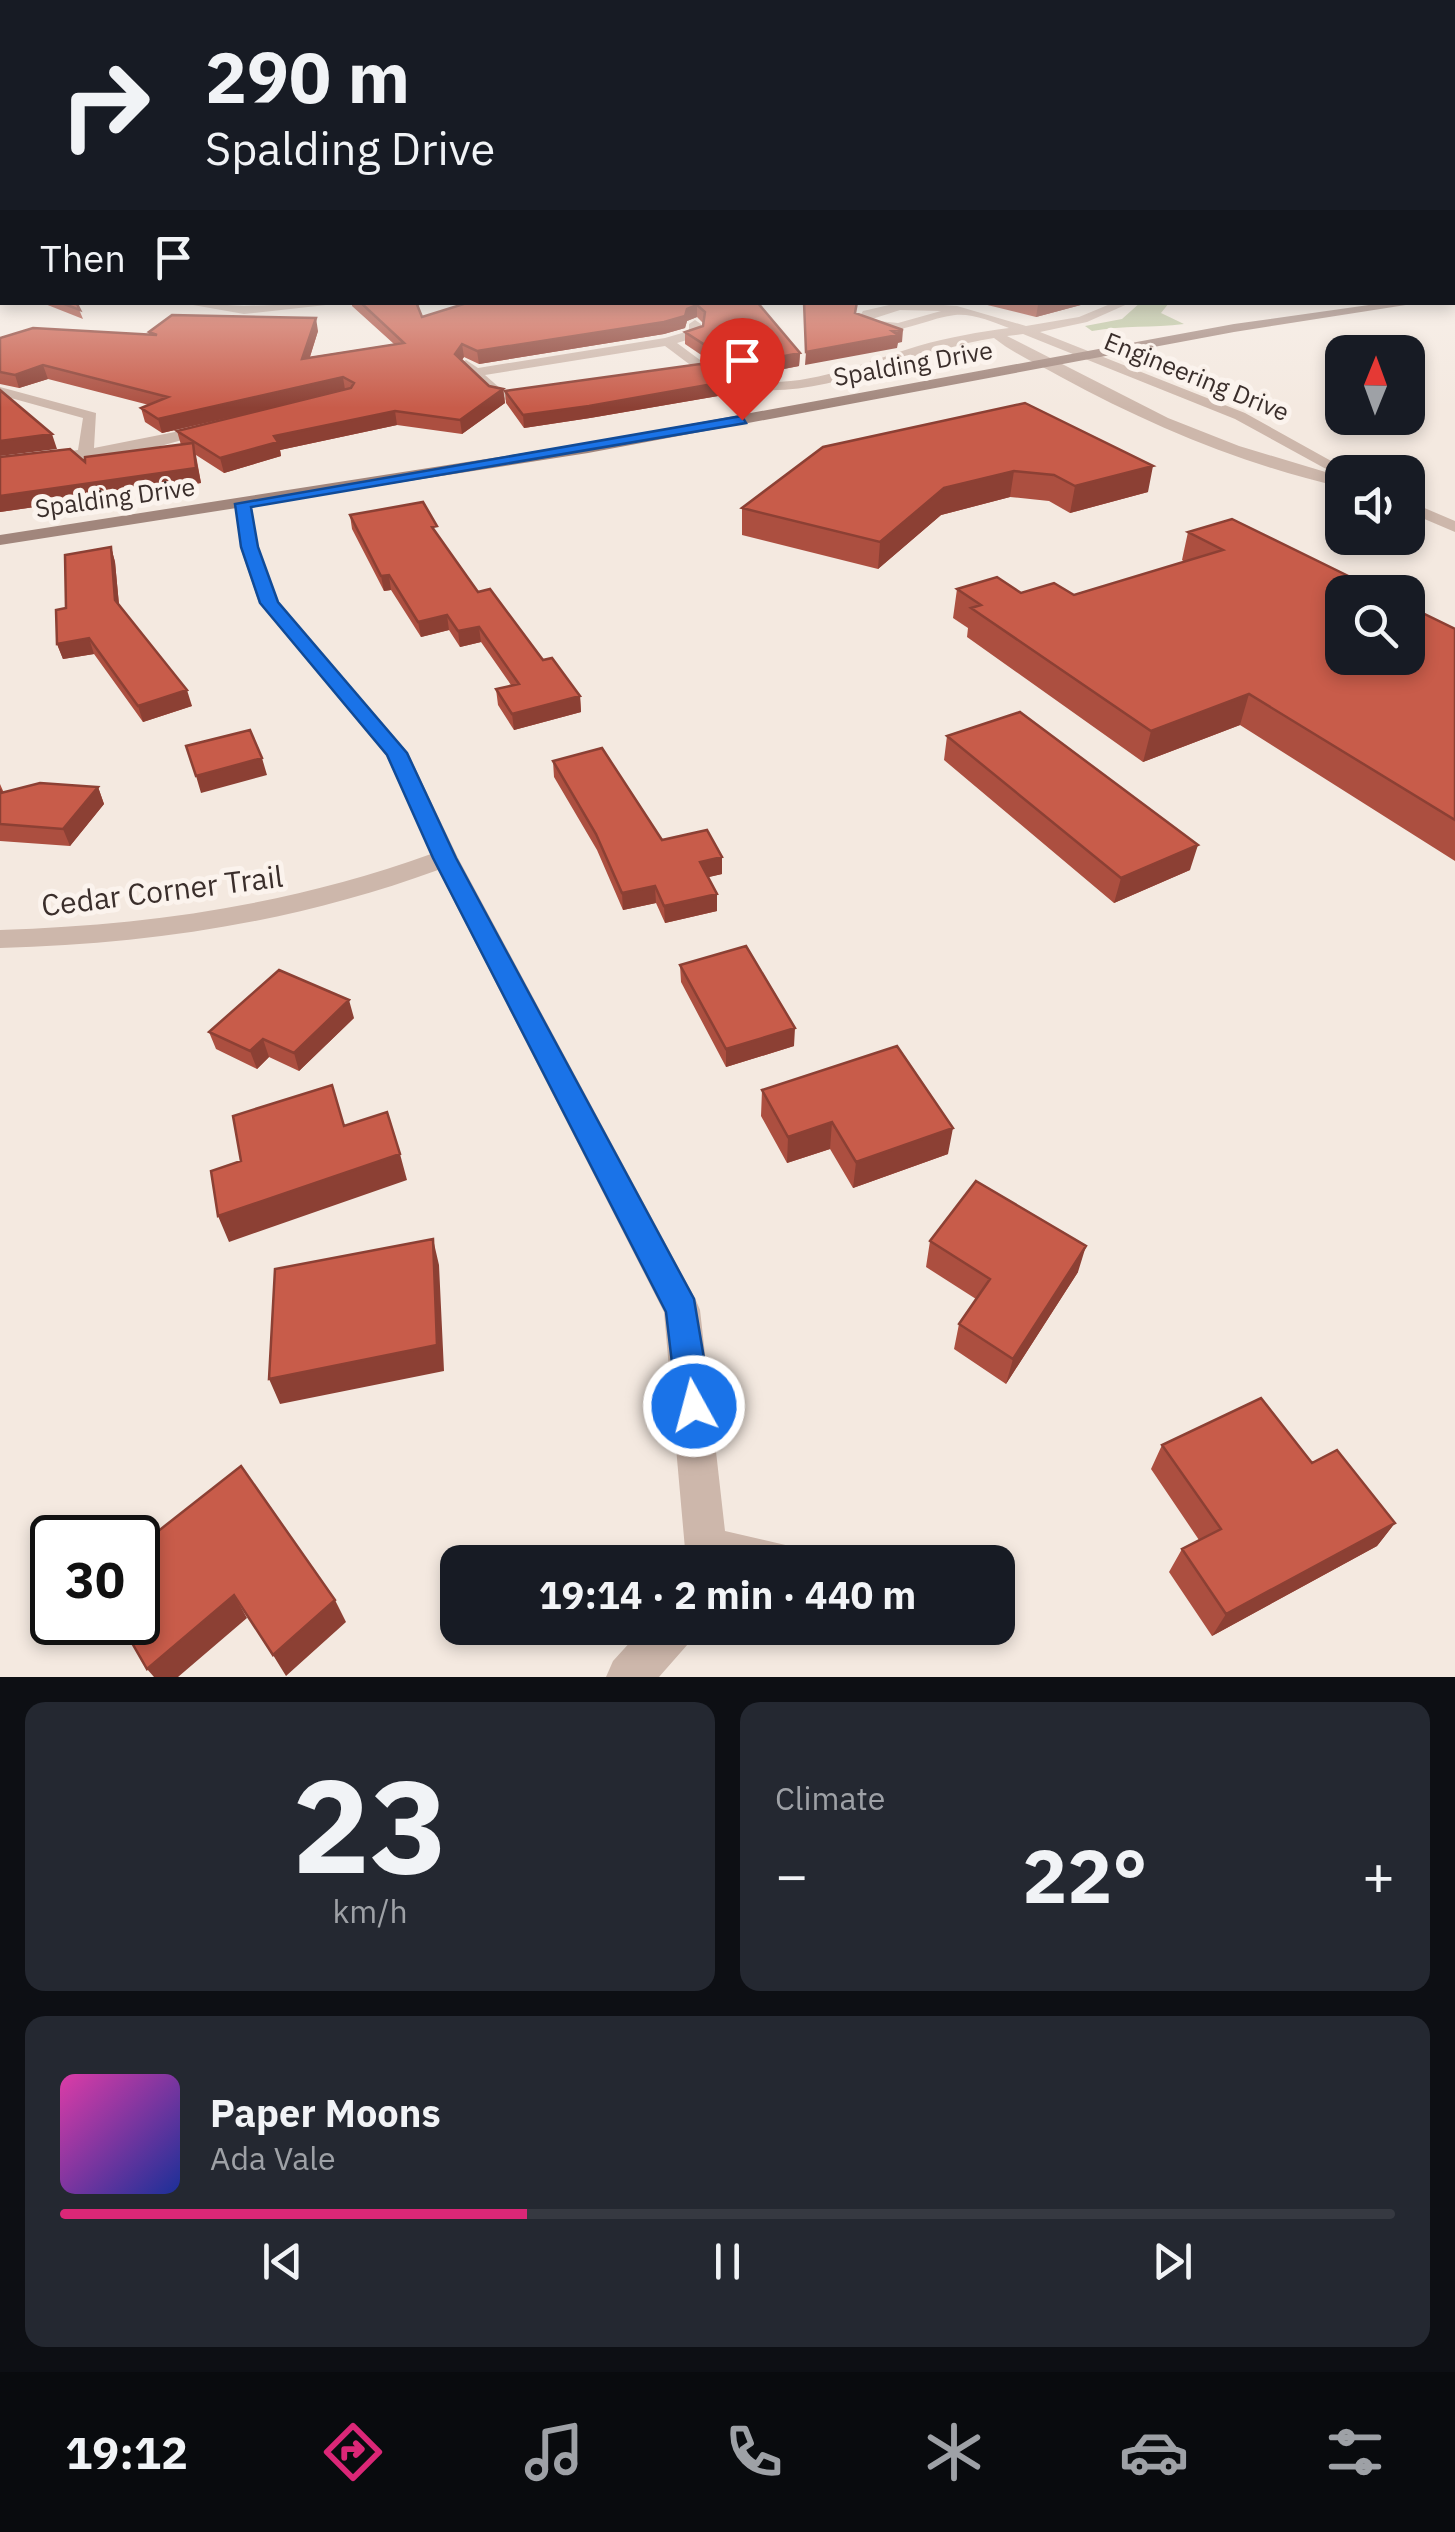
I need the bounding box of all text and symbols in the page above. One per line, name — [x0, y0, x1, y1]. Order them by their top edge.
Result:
text: 290 m — [205, 31, 410, 122]
icon: right — [40, 40, 170, 170]
text: Spalding Drive — [205, 119, 495, 177]
icon: arrive — [146, 230, 201, 285]
text: Then — [40, 233, 126, 282]
pin — [700, 318, 785, 421]
street label: Engineering Drive — [1100, 324, 1294, 428]
icon: arrive — [715, 333, 770, 388]
street label: Spalding Drive — [831, 333, 995, 393]
north arrow — [1325, 335, 1425, 435]
map controls — [1325, 335, 1425, 675]
button: sound — [1325, 455, 1425, 555]
street label: Spalding Drive — [33, 469, 197, 525]
button: search — [1325, 575, 1425, 675]
street label: Cedar Corner Trail — [39, 856, 285, 924]
position arrow — [642, 1354, 746, 1458]
speed limit sign: 30 — [30, 1515, 160, 1645]
text: 19:14 · 2 min · 440 m — [539, 1570, 916, 1619]
text: 23 — [292, 1740, 448, 1909]
text: Climate — [775, 1777, 885, 1819]
text: 22° — [1022, 1826, 1148, 1924]
text: − — [775, 1839, 808, 1910]
text: + — [1362, 1839, 1395, 1910]
text: km/h — [332, 1890, 408, 1932]
text: Paper Moons — [210, 2088, 441, 2137]
text: Ada Vale — [210, 2137, 336, 2179]
icon: previous — [255, 2234, 310, 2289]
icon: pause — [700, 2234, 755, 2289]
icon: next — [1145, 2234, 1200, 2289]
icon: directions — [318, 2417, 388, 2487]
icon: music — [519, 2417, 589, 2487]
icon: phone — [719, 2417, 789, 2487]
icon: climate — [919, 2417, 989, 2487]
icon: car — [1119, 2417, 1189, 2487]
icon: filters — [1320, 2417, 1390, 2487]
text: 19:12 — [65, 2423, 188, 2481]

